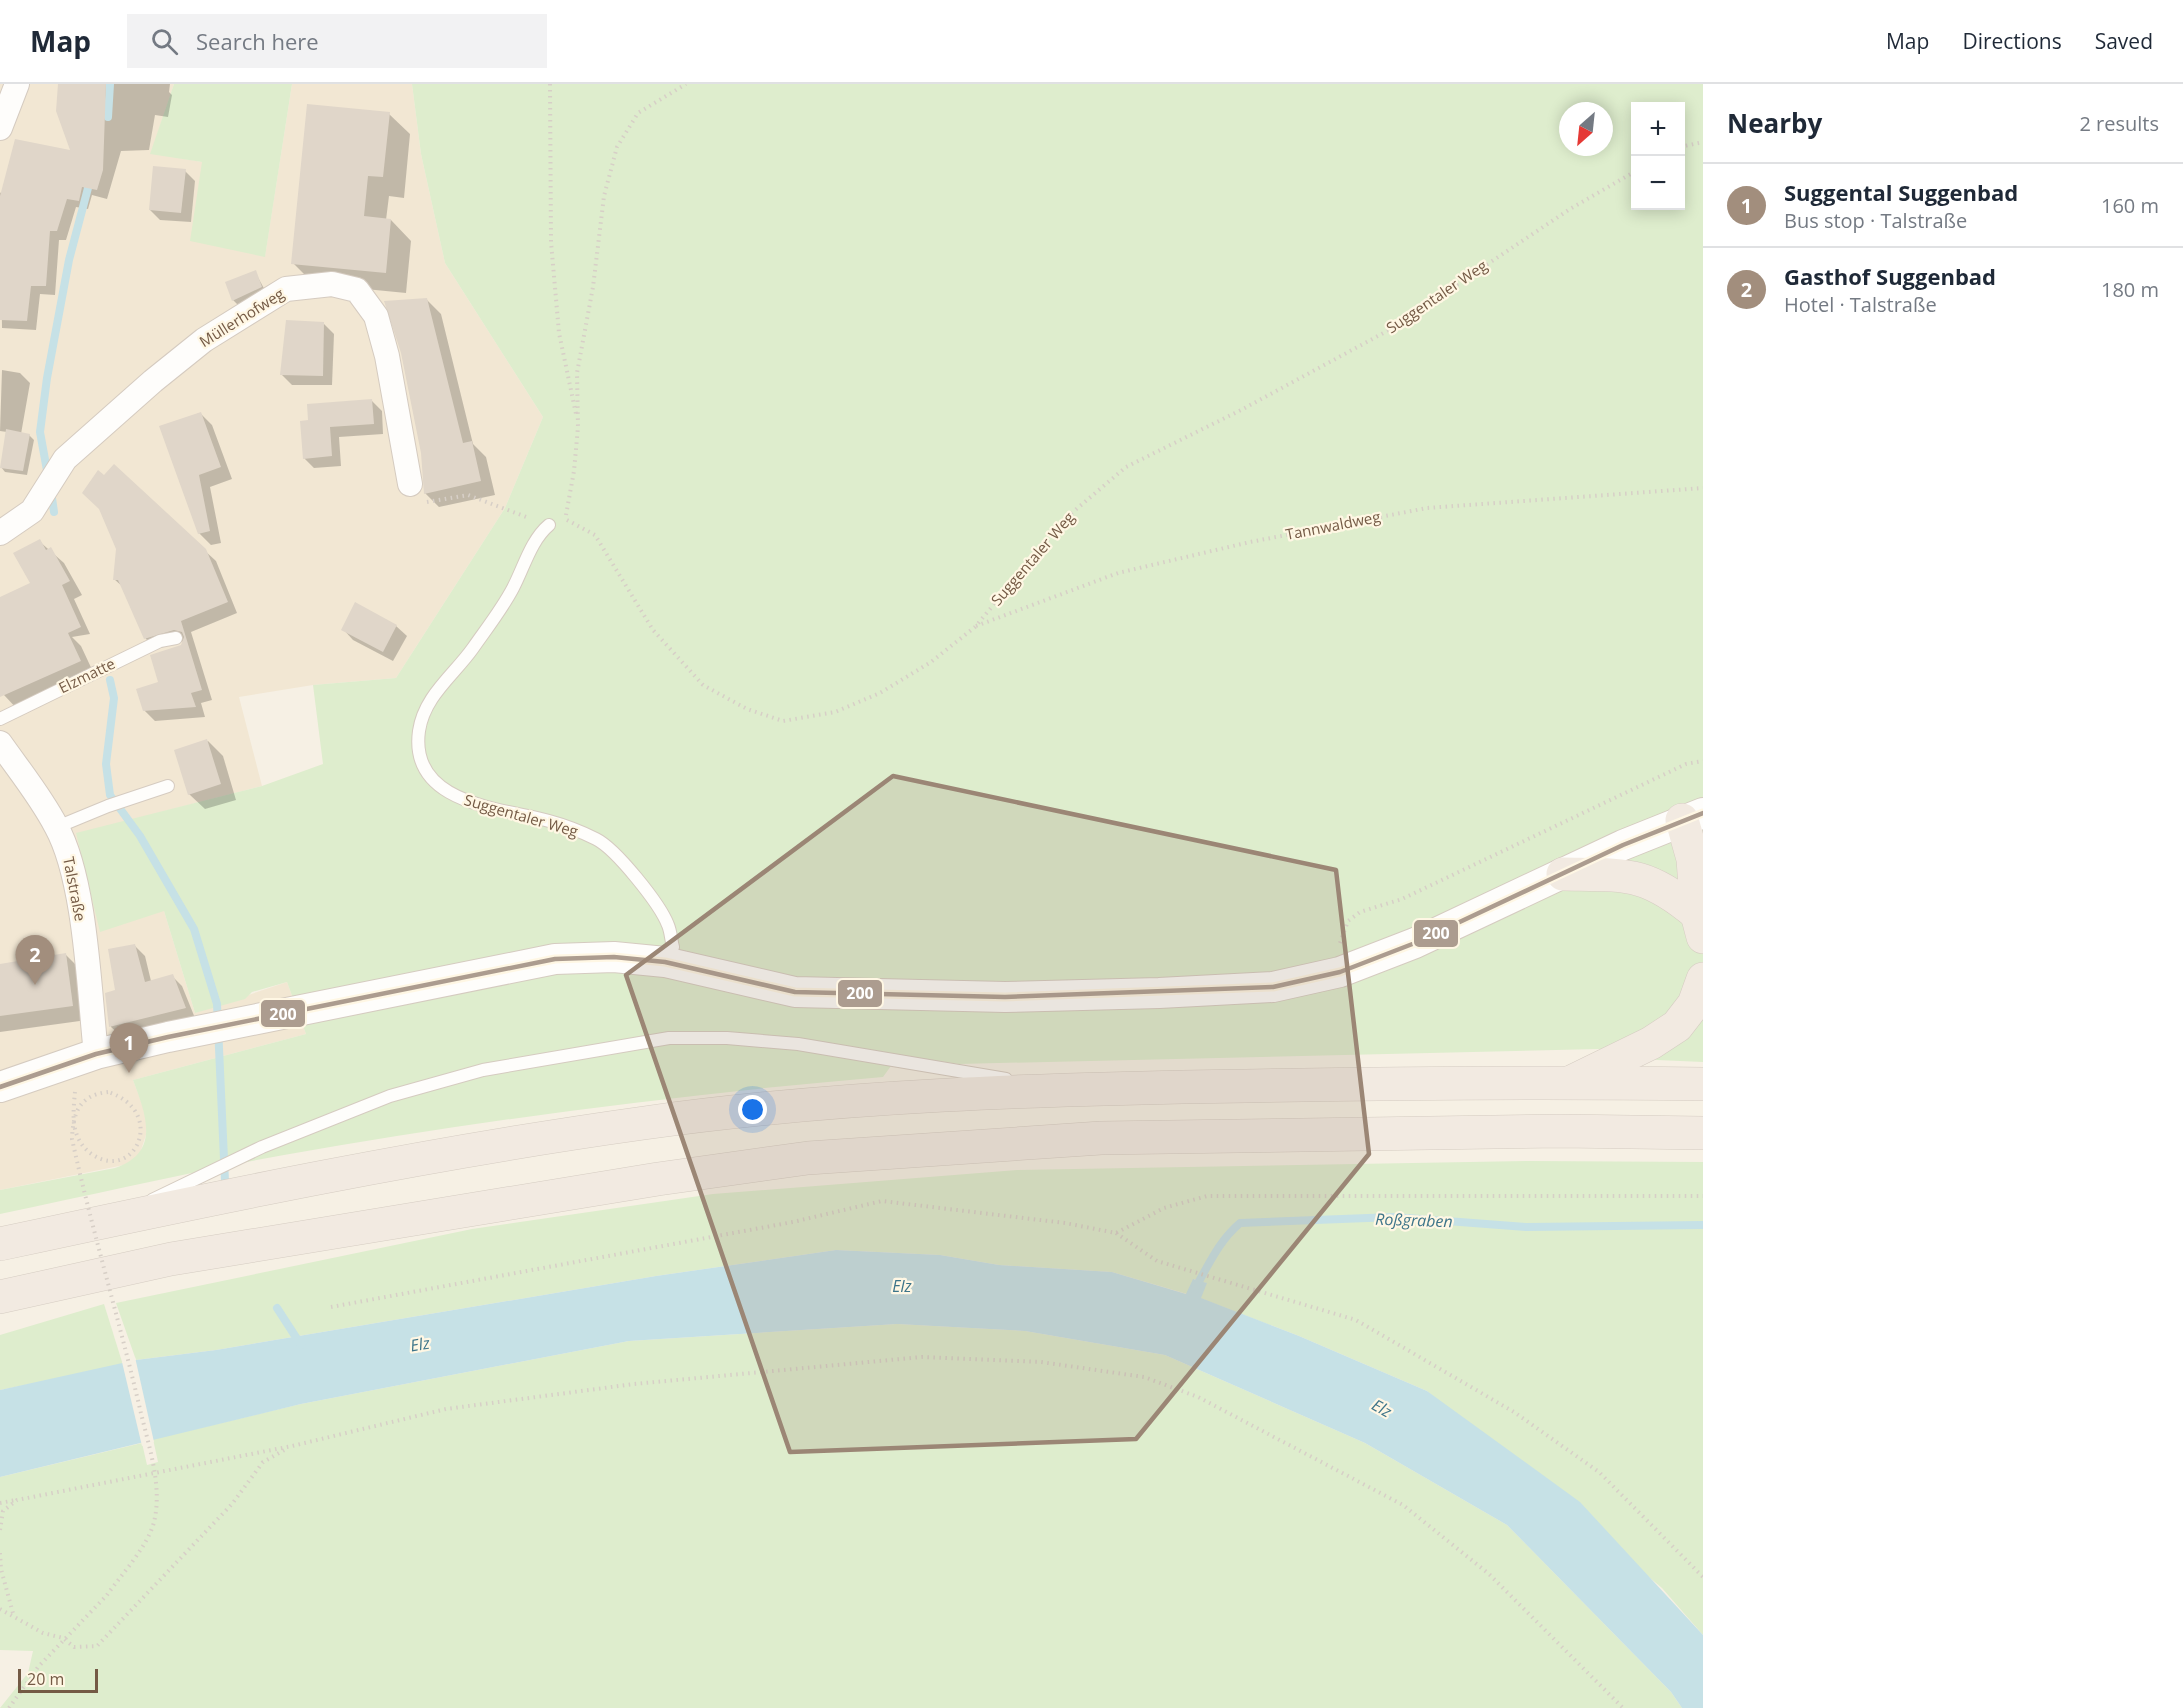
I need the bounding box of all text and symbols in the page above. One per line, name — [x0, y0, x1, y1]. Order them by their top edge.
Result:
search box — [127, 14, 547, 68]
text: Map — [30, 22, 91, 60]
icon: search — [148, 25, 181, 58]
text: Search here — [196, 26, 319, 56]
text: Map — [1886, 27, 1929, 55]
text: Directions — [1962, 27, 2062, 55]
text: Saved — [2095, 27, 2153, 55]
north arrow — [1559, 102, 1613, 156]
map controls — [1631, 102, 1685, 210]
button: + — [1631, 102, 1685, 156]
text: Nearby — [1727, 105, 1822, 141]
text: 2 results — [2079, 110, 2159, 137]
button: − — [1631, 156, 1685, 210]
text: Suggental Suggenbad — [1784, 177, 2018, 207]
text: 1 — [1741, 192, 1752, 219]
text: 160 m — [2101, 192, 2159, 219]
text: Bus stop · Talstraße — [1784, 207, 1967, 234]
street label: Suggentaler Weg — [1382, 255, 1491, 337]
text: Gasthof Suggenbad — [1784, 261, 1996, 291]
text: 2 — [1741, 276, 1752, 303]
text: 180 m — [2101, 276, 2159, 303]
street label: Müllerhofweg — [195, 283, 288, 351]
text: Hotel · Talstraße — [1784, 291, 1937, 318]
street label: Tannwaldweg — [1284, 506, 1382, 544]
street label: Suggentaler Weg — [986, 507, 1078, 609]
street label: Elzmatte — [55, 653, 118, 697]
street label: Suggentaler Weg — [462, 789, 581, 841]
street label: Talstraße — [59, 855, 91, 923]
line badge: 200 — [1413, 919, 1459, 948]
text: 200 — [1422, 922, 1450, 944]
pin: 2 — [15, 936, 54, 985]
line badge: 200 — [837, 979, 883, 1008]
text: 200 — [846, 982, 874, 1004]
line badge: 200 — [260, 999, 306, 1028]
text: 200 — [269, 1003, 297, 1025]
pin: 1 — [110, 1024, 148, 1073]
your location — [738, 1095, 767, 1124]
water label: Roßgraben — [1375, 1208, 1453, 1232]
water label: Elz — [892, 1275, 913, 1297]
water label: Elz — [409, 1331, 432, 1356]
water label: Elz — [1368, 1394, 1397, 1423]
scale bar — [18, 1666, 98, 1694]
text: 20 m — [27, 1668, 64, 1690]

